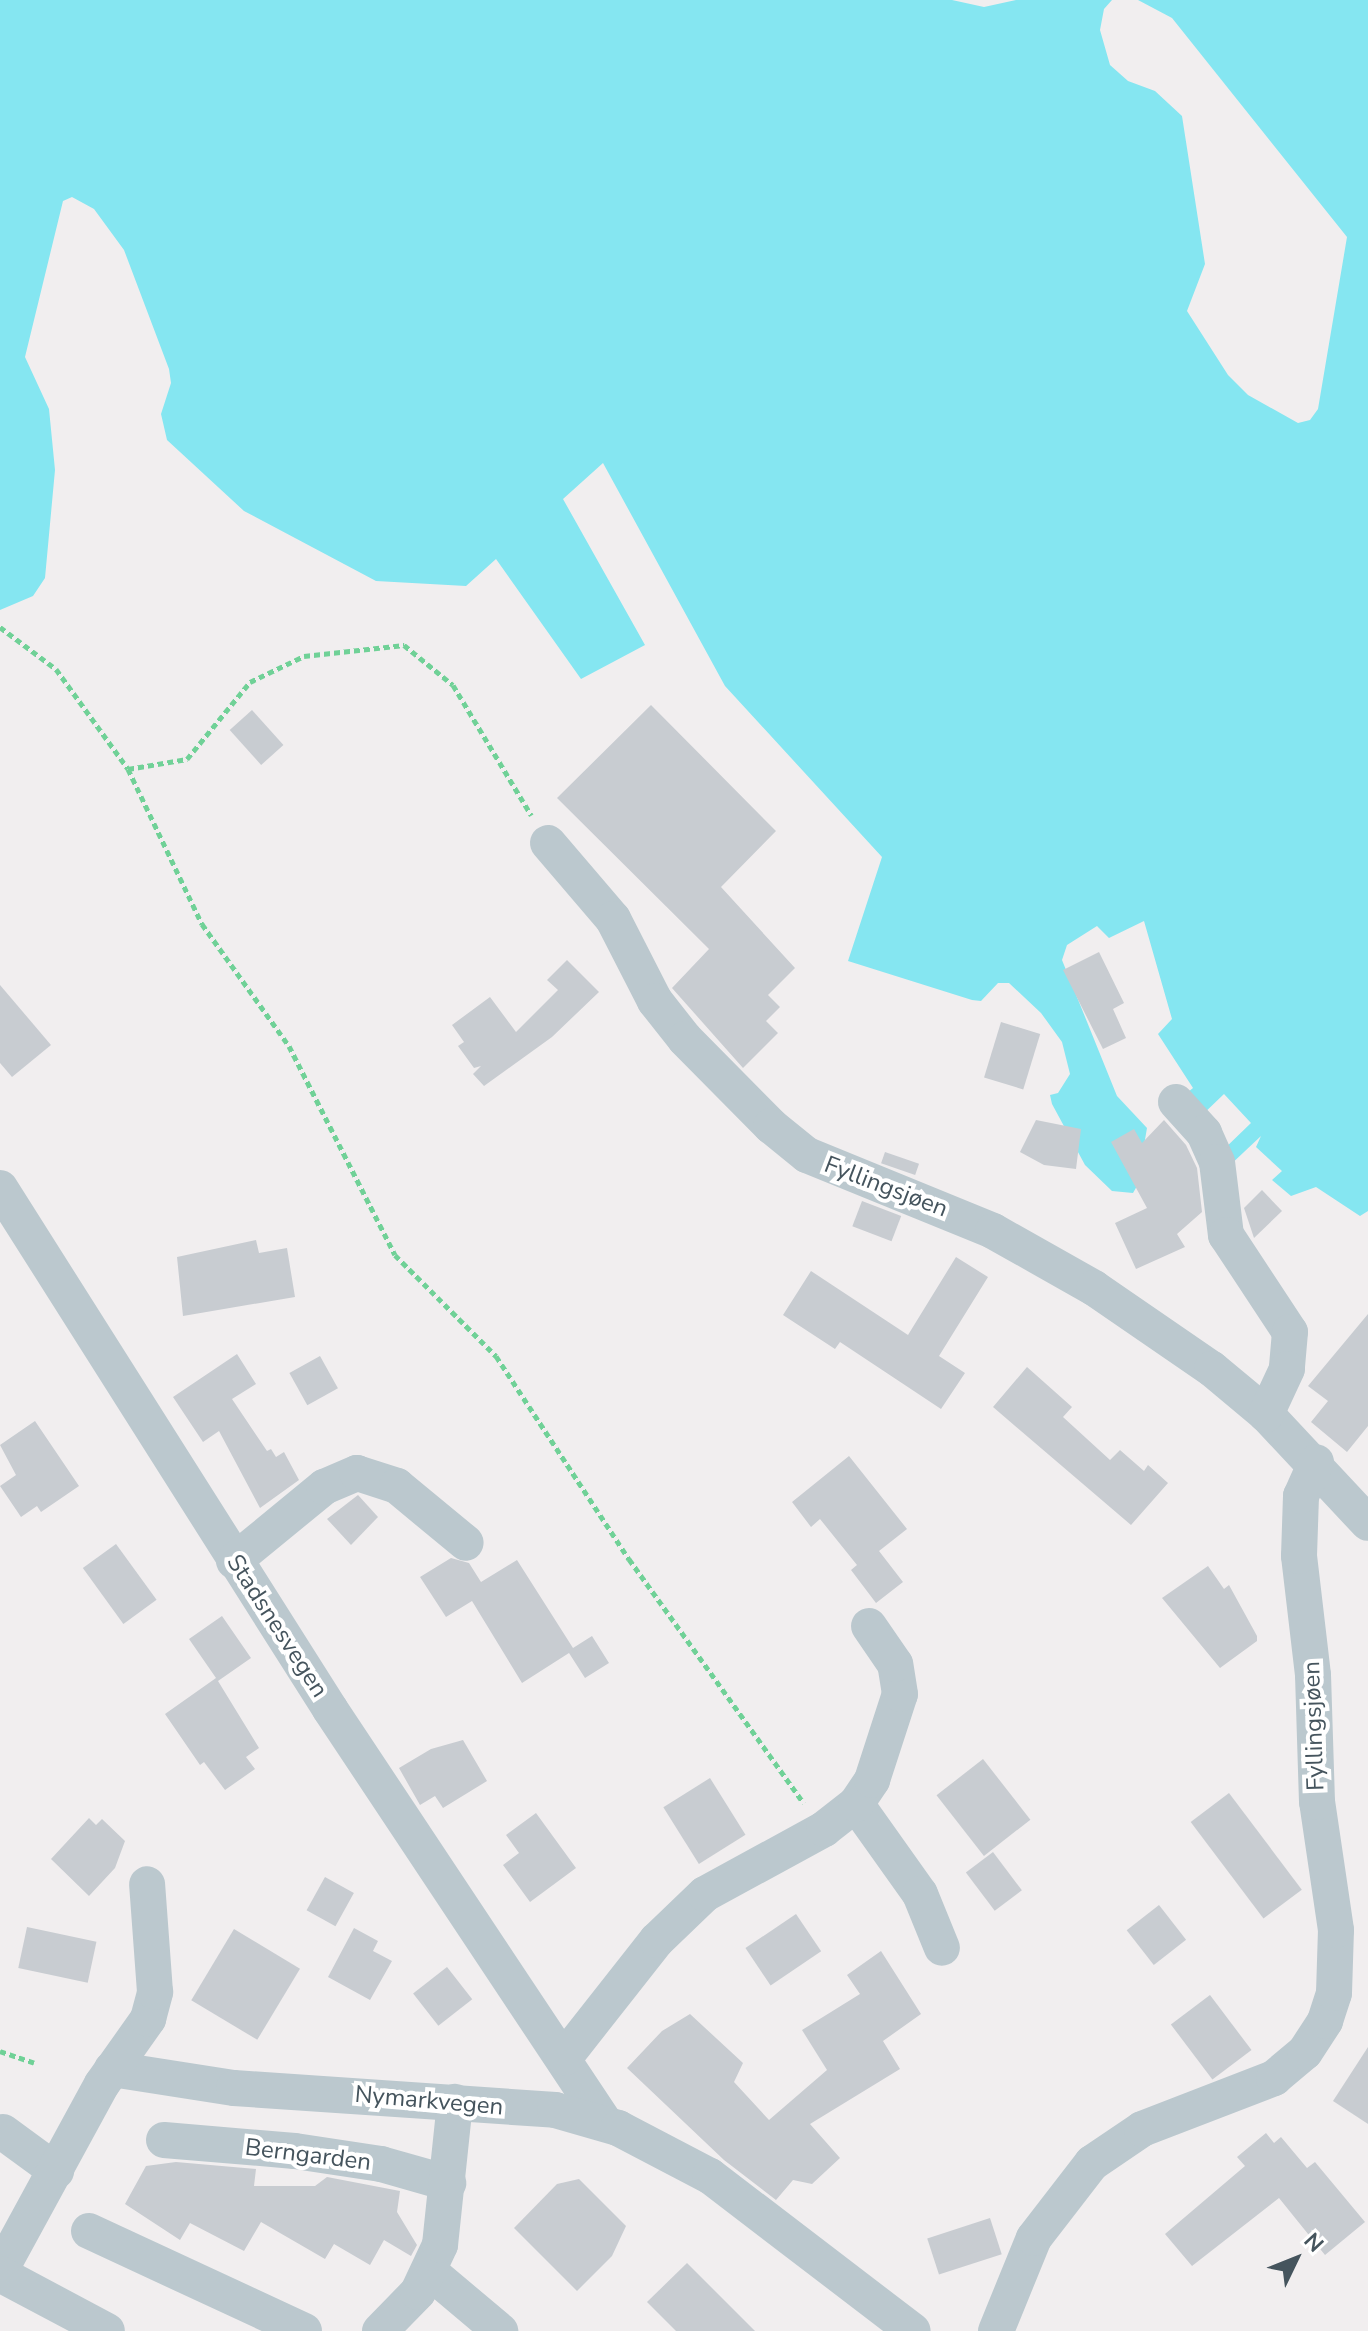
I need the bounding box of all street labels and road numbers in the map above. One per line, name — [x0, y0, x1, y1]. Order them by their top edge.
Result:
street label: Fyllingsjøen — [820, 1150, 952, 1224]
street label: Stadsnesvegen — [220, 1549, 334, 1703]
street label: Fyllingsjøen — [1297, 1661, 1331, 1791]
street label: Nymarkvegen — [354, 2080, 504, 2122]
street label: Berngarden — [243, 2133, 373, 2177]

